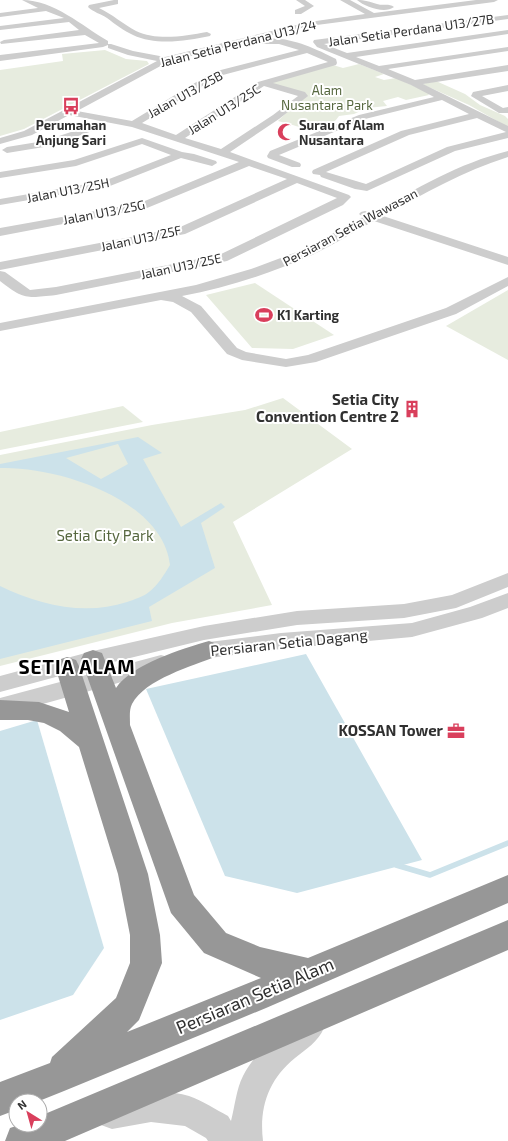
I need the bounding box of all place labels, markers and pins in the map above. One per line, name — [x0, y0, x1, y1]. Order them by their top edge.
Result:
bus stop icon: Perumahan Anjung Sari — [61, 96, 81, 116]
place label: Perumahan Anjung Sari — [36, 117, 106, 148]
place label: Surau of Alam Nusantara — [299, 117, 385, 148]
mosque icon: Surau of Alam Nusantara — [276, 122, 296, 142]
sports icon: K1 Karting — [254, 305, 274, 325]
place label: K1 Karting — [277, 307, 340, 323]
place label: Setia City Convention Centre 2 — [256, 390, 400, 425]
building icon: Setia City Convention Centre 2 — [402, 399, 422, 419]
place label: KOSSAN Tower — [339, 721, 444, 739]
office icon: KOSSAN Tower — [446, 721, 466, 741]

